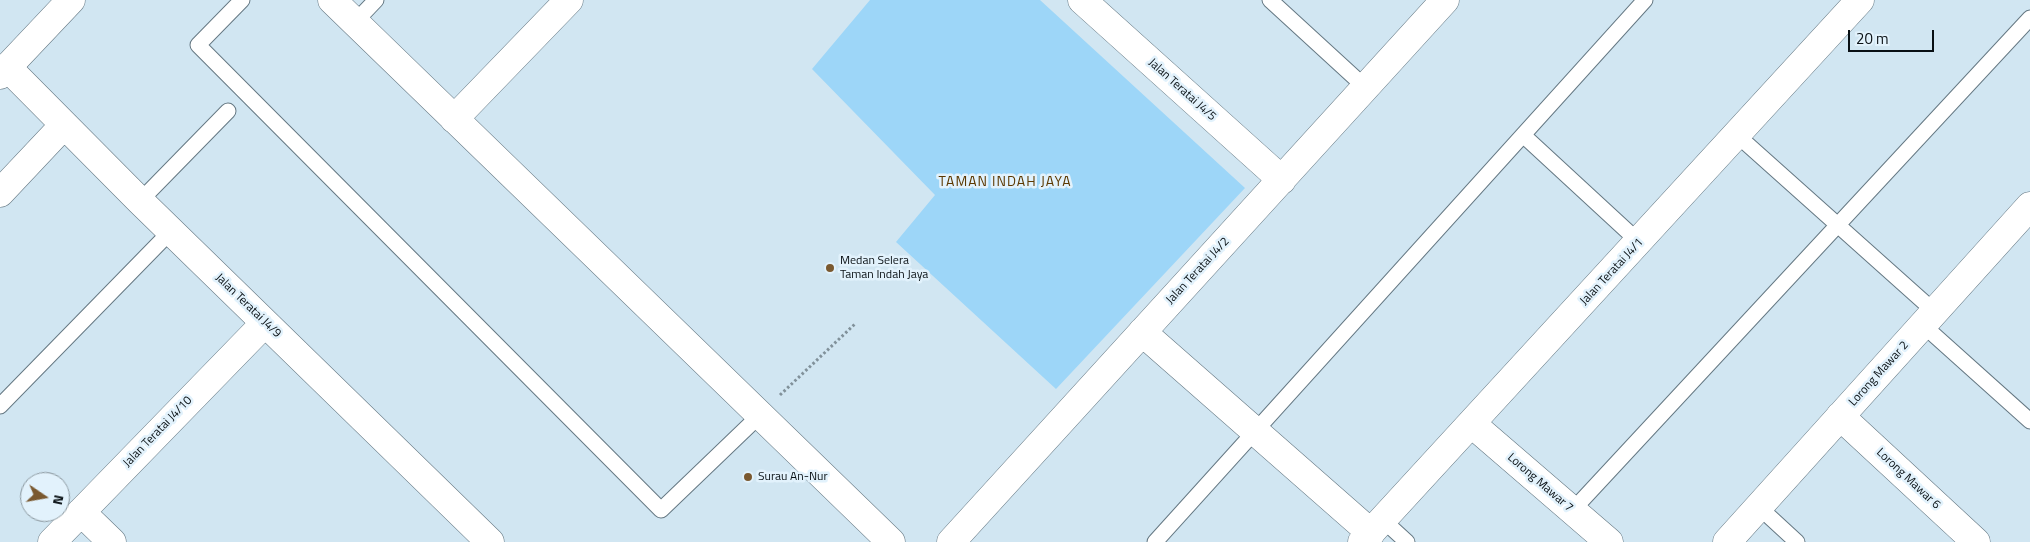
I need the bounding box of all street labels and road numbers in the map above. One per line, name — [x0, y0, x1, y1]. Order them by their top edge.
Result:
street label: Jalan Teratai J4/5 — [1145, 56, 1219, 124]
street label: Jalan Teratai J4/2 — [1163, 235, 1233, 307]
street label: Jalan Teratai J4/1 — [1577, 236, 1647, 308]
street label: Jalan Teratai J4/9 — [212, 271, 284, 341]
street label: Lorong Mawar 2 — [1846, 339, 1912, 409]
street label: Jalan Teratai J4/10 — [121, 394, 195, 470]
street label: Lorong Mawar 6 — [1873, 446, 1943, 512]
street label: Lorong Mawar 7 — [1504, 451, 1576, 515]

